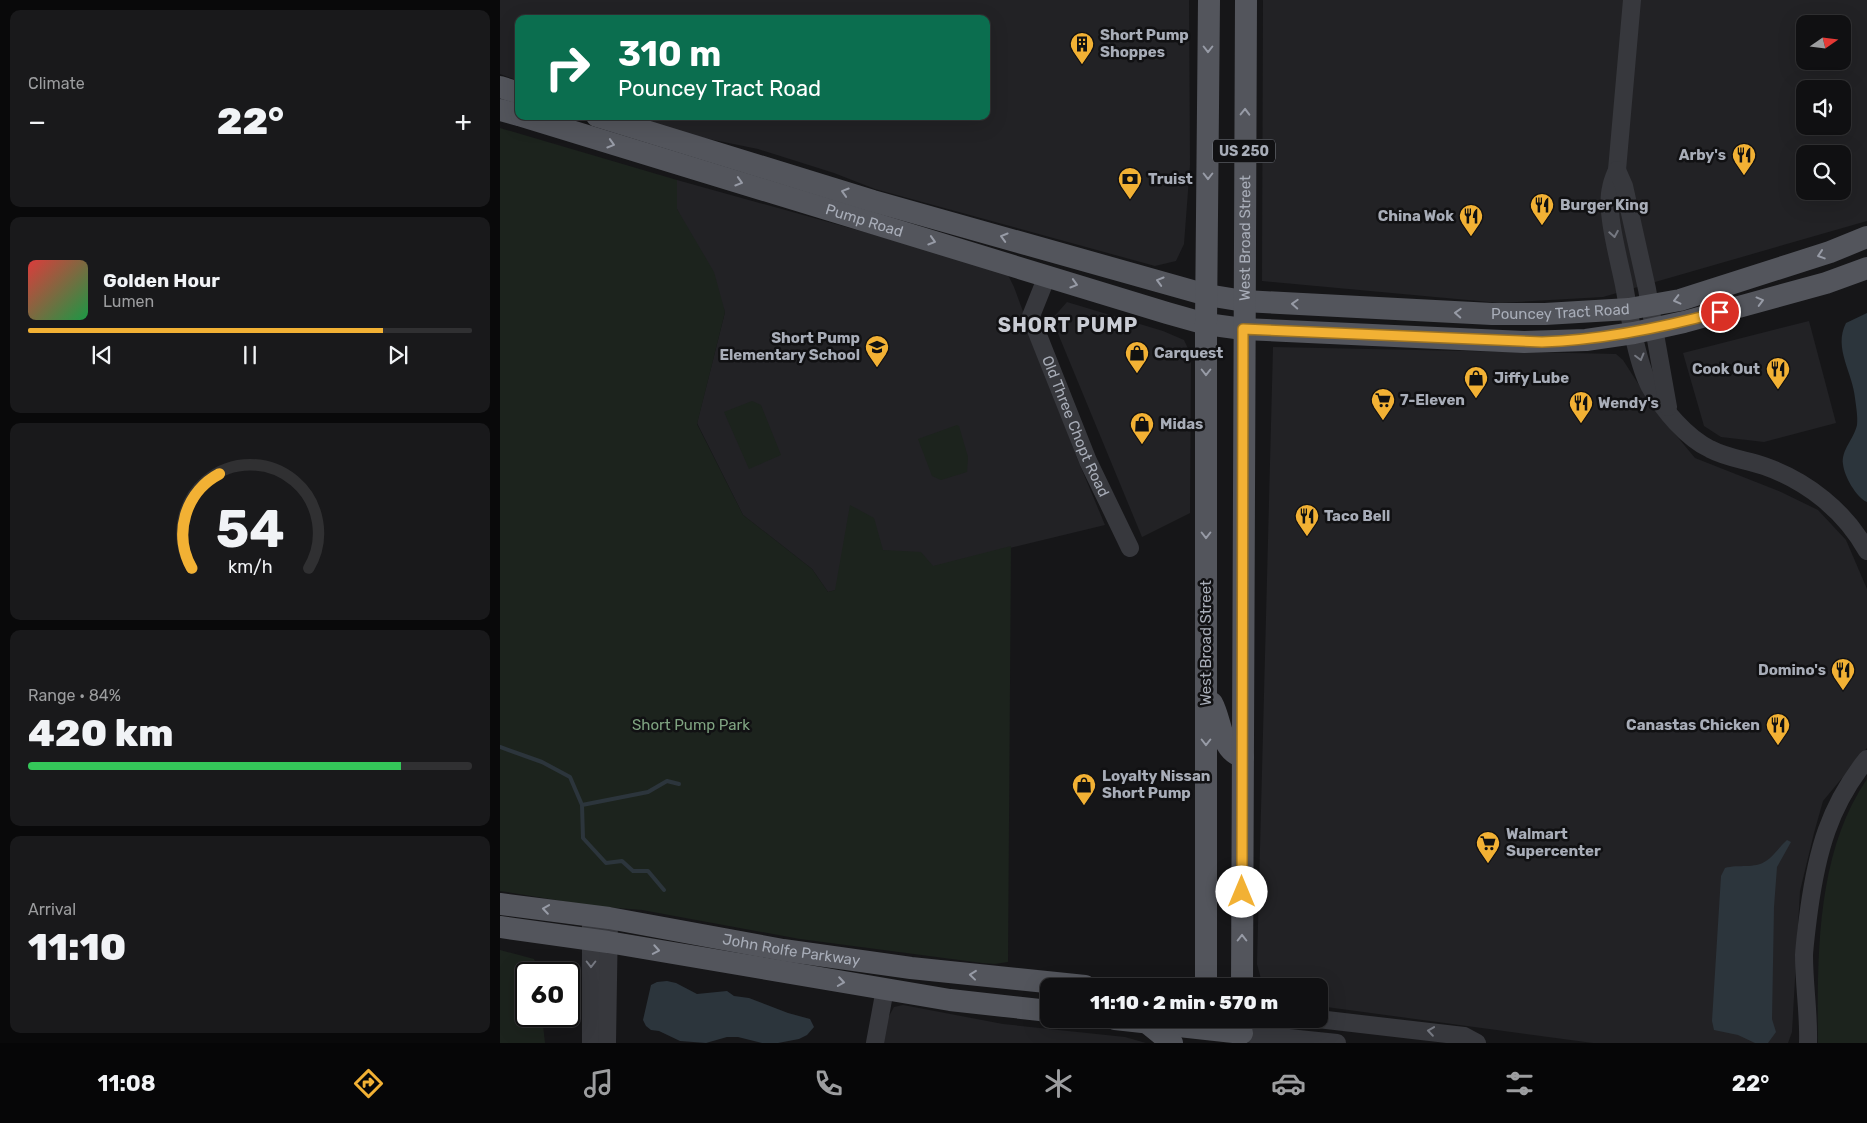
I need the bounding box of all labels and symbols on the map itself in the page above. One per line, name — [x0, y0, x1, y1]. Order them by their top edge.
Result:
north arrow — [1796, 15, 1851, 70]
place label: Short Pump Shoppes — [1100, 26, 1189, 61]
building icon: Short Pump Shoppes — [1069, 31, 1095, 65]
one-way arrow — [1203, 45, 1213, 53]
one-way arrow — [1240, 108, 1250, 116]
one-way arrow — [606, 138, 614, 148]
road number: US 250 — [1213, 140, 1275, 162]
restaurant icon: Arby's — [1731, 142, 1757, 176]
place label: Arby's — [1679, 146, 1726, 164]
bank icon: Truist — [1117, 166, 1143, 200]
place label: Truist — [1148, 170, 1193, 188]
one-way arrow — [1203, 172, 1213, 180]
street label: West Broad Street — [1236, 175, 1254, 301]
one-way arrow — [734, 177, 742, 187]
one-way arrow — [841, 188, 849, 198]
restaurant icon: Burger King — [1529, 192, 1555, 226]
place label: Burger King — [1560, 196, 1648, 214]
street label: Pump Road — [823, 200, 905, 241]
restaurant icon: China Wok — [1458, 203, 1484, 237]
place label: China Wok — [1378, 207, 1454, 225]
one-way arrow — [1609, 230, 1619, 239]
one-way arrow — [999, 232, 1008, 243]
one-way arrow — [927, 236, 936, 246]
one-way arrow — [1818, 249, 1826, 259]
one-way arrow — [1157, 277, 1165, 287]
one-way arrow — [1070, 279, 1078, 289]
pin — [1699, 291, 1741, 333]
one-way arrow — [1672, 294, 1681, 305]
one-way arrow — [1755, 296, 1764, 307]
one-way arrow — [1291, 299, 1299, 310]
street label: Pouncey Tract Road — [1491, 300, 1630, 323]
one-way arrow — [1453, 307, 1461, 318]
district label: SHORT PUMP — [998, 313, 1138, 337]
place label: Short Pump Elementary School — [719, 329, 860, 364]
school or university icon: Short Pump Elementary School — [864, 334, 890, 368]
shop icon: Carquest — [1124, 340, 1150, 374]
place label: Carquest — [1154, 344, 1223, 362]
one-way arrow — [1634, 352, 1645, 361]
street label: Old Three Chopt Road — [1038, 353, 1113, 500]
restaurant icon: Cook Out — [1765, 356, 1791, 390]
place label: Cook Out — [1692, 360, 1760, 378]
shop icon: Jiffy Lube — [1463, 365, 1489, 399]
one-way arrow — [1201, 369, 1211, 377]
place label: Jiffy Lube — [1494, 369, 1569, 387]
supermarket icon: 7-Eleven — [1370, 387, 1396, 421]
restaurant icon: Wendy's — [1568, 390, 1594, 424]
place label: 7-Eleven — [1400, 391, 1465, 409]
place label: Wendy's — [1598, 394, 1659, 412]
shop icon: Midas — [1129, 411, 1155, 445]
place label: Midas — [1160, 415, 1203, 433]
restaurant icon: Taco Bell — [1294, 503, 1320, 537]
place label: Taco Bell — [1324, 507, 1390, 525]
one-way arrow — [1201, 532, 1211, 539]
street label: West Broad Street — [1197, 580, 1215, 706]
restaurant icon: Domino's — [1830, 657, 1856, 691]
place label: Domino's — [1758, 661, 1826, 679]
restaurant icon: Canastas Chicken — [1765, 712, 1791, 746]
park label: Short Pump Park — [632, 716, 750, 734]
place label: Canastas Chicken — [1626, 716, 1760, 734]
one-way arrow — [1201, 739, 1211, 747]
place label: Loyalty Nissan Short Pump — [1102, 767, 1210, 802]
shop icon: Loyalty Nissan Short Pump — [1071, 772, 1097, 806]
place label: Walmart Supercenter — [1506, 825, 1601, 860]
supermarket icon: Walmart Supercenter — [1475, 830, 1501, 864]
position arrow — [1215, 865, 1267, 917]
one-way arrow — [541, 904, 549, 915]
street label: John Rolfe Parkway — [721, 930, 861, 970]
one-way arrow — [1237, 933, 1247, 941]
one-way arrow — [651, 945, 660, 955]
one-way arrow — [586, 960, 596, 968]
speed limit sign: 60 — [515, 962, 580, 1027]
one-way arrow — [969, 970, 977, 981]
one-way arrow — [836, 976, 845, 986]
one-way arrow — [1426, 1027, 1435, 1037]

